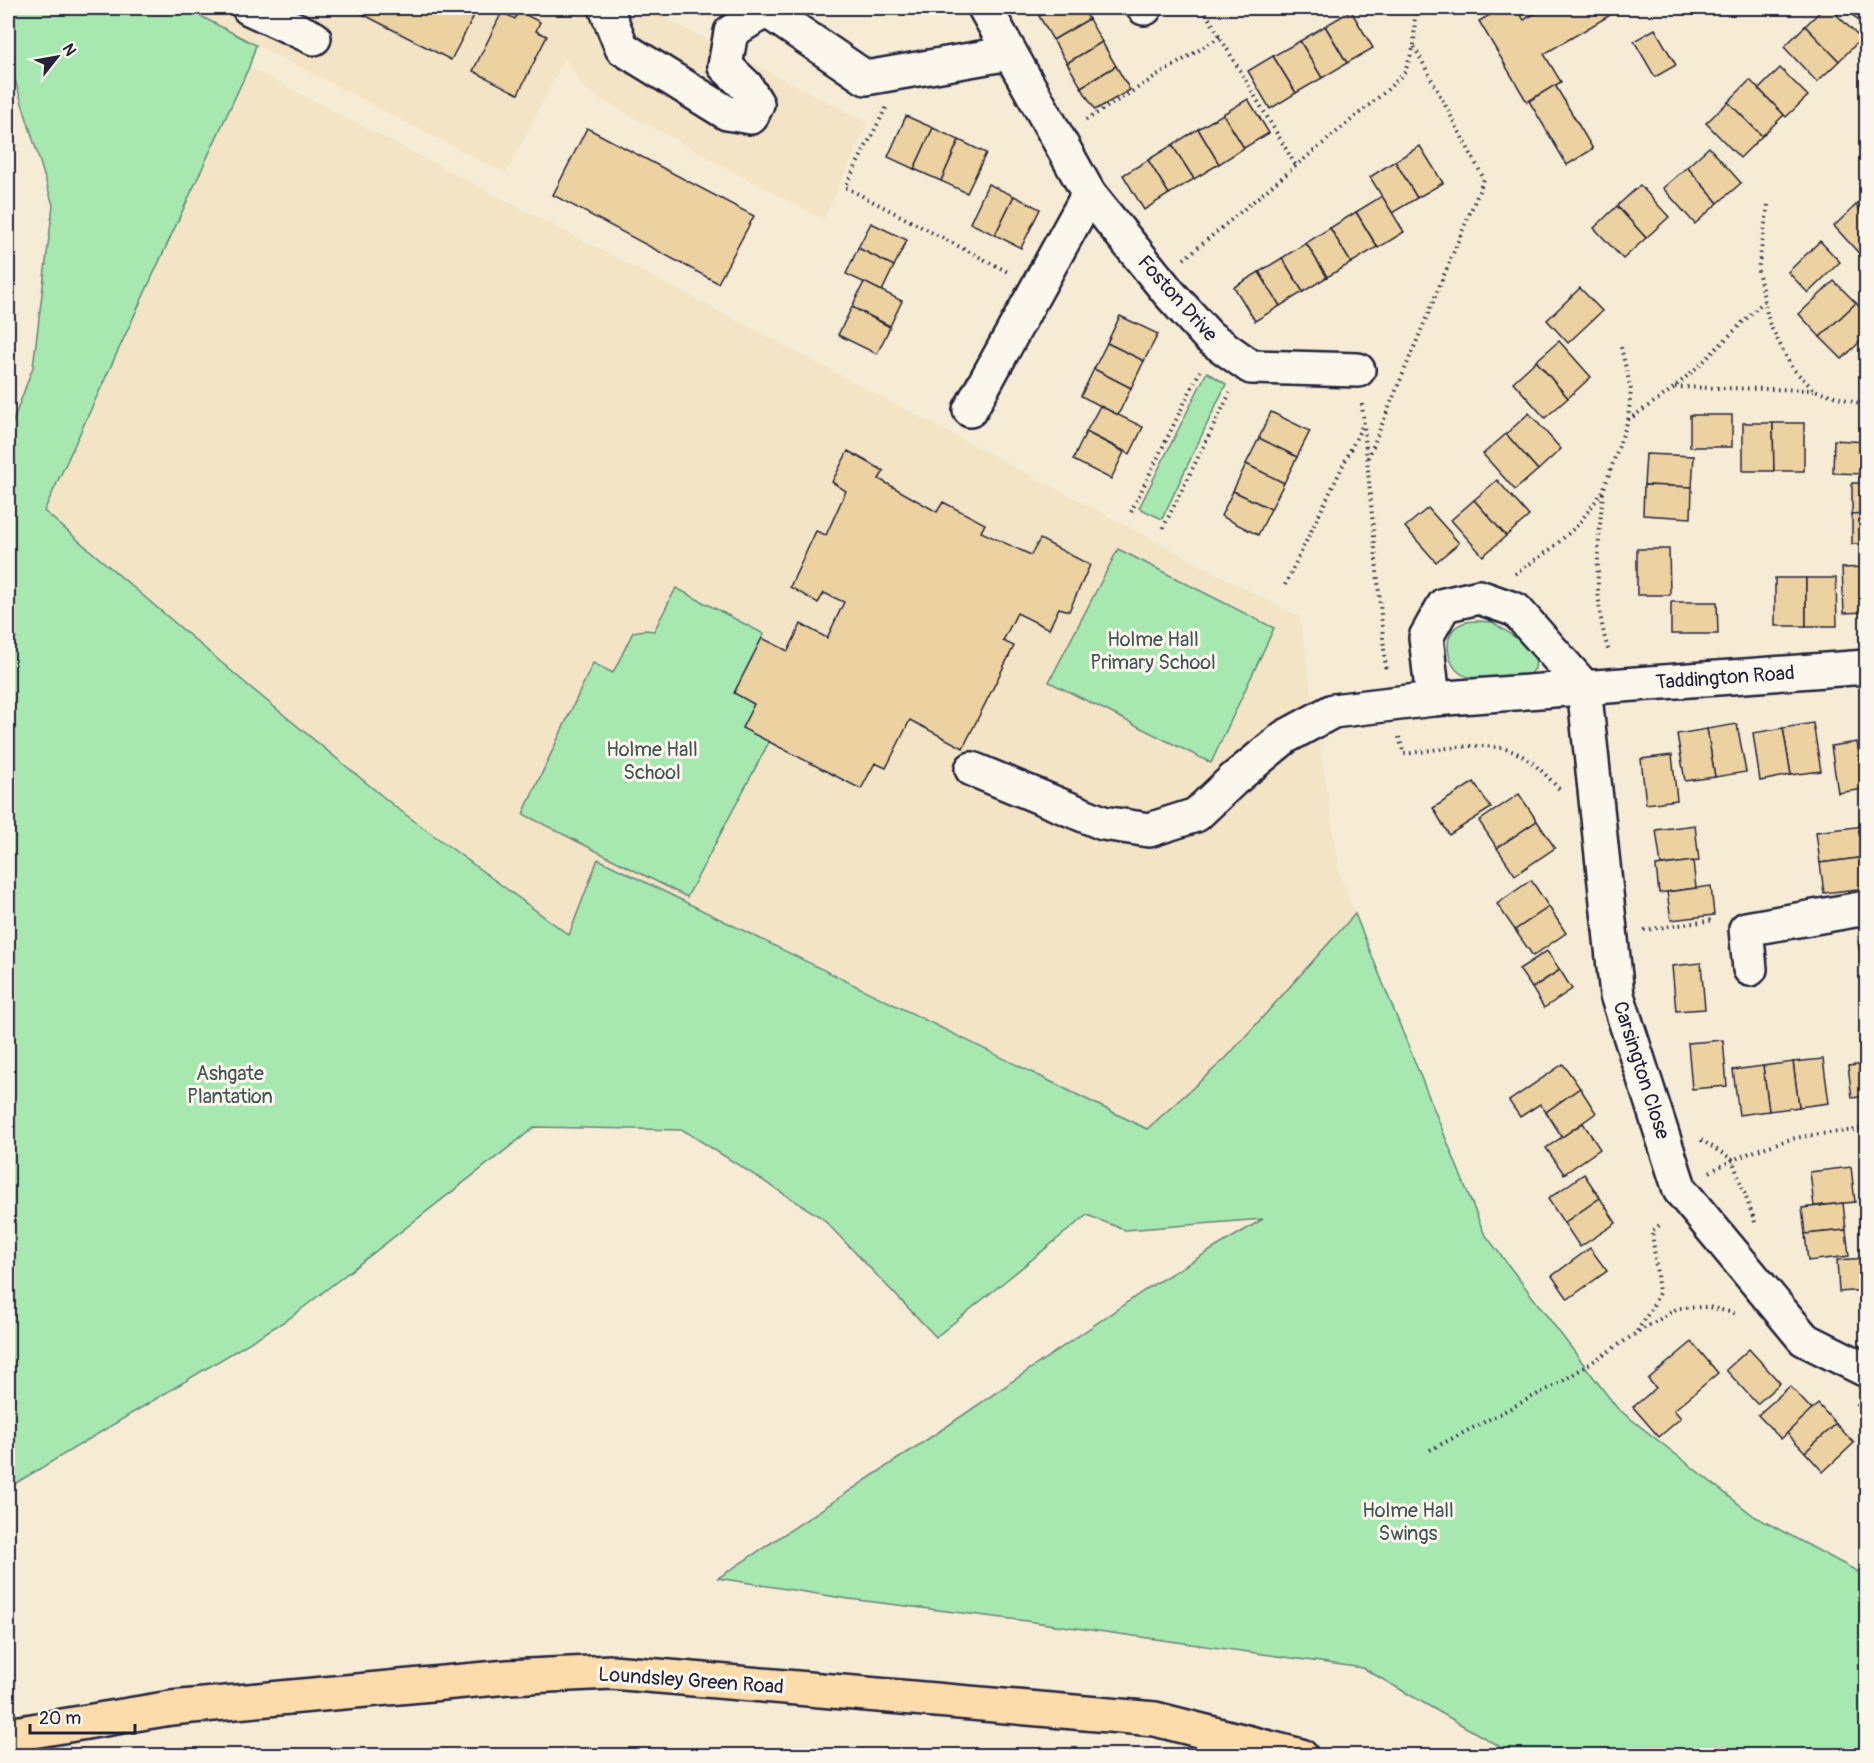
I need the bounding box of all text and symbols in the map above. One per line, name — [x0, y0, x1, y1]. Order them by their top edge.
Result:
north arrow — [27, 27, 87, 87]
text: N — [58, 40, 80, 60]
street label: Foston Drive — [1132, 250, 1223, 347]
park label: Holme Hall Primary School — [1090, 627, 1216, 675]
street label: Taddington Road — [1655, 660, 1795, 695]
park label: Holme Hall School — [606, 737, 698, 785]
street label: Carsington Close — [1607, 998, 1676, 1142]
park label: Ashgate Plantation — [187, 1061, 273, 1109]
park label: Holme Hall Swings — [1362, 1498, 1454, 1546]
street label: Loundsley Green Road — [597, 1662, 785, 1699]
scale bar — [30, 1697, 135, 1735]
text: 20 m — [39, 1707, 81, 1730]

